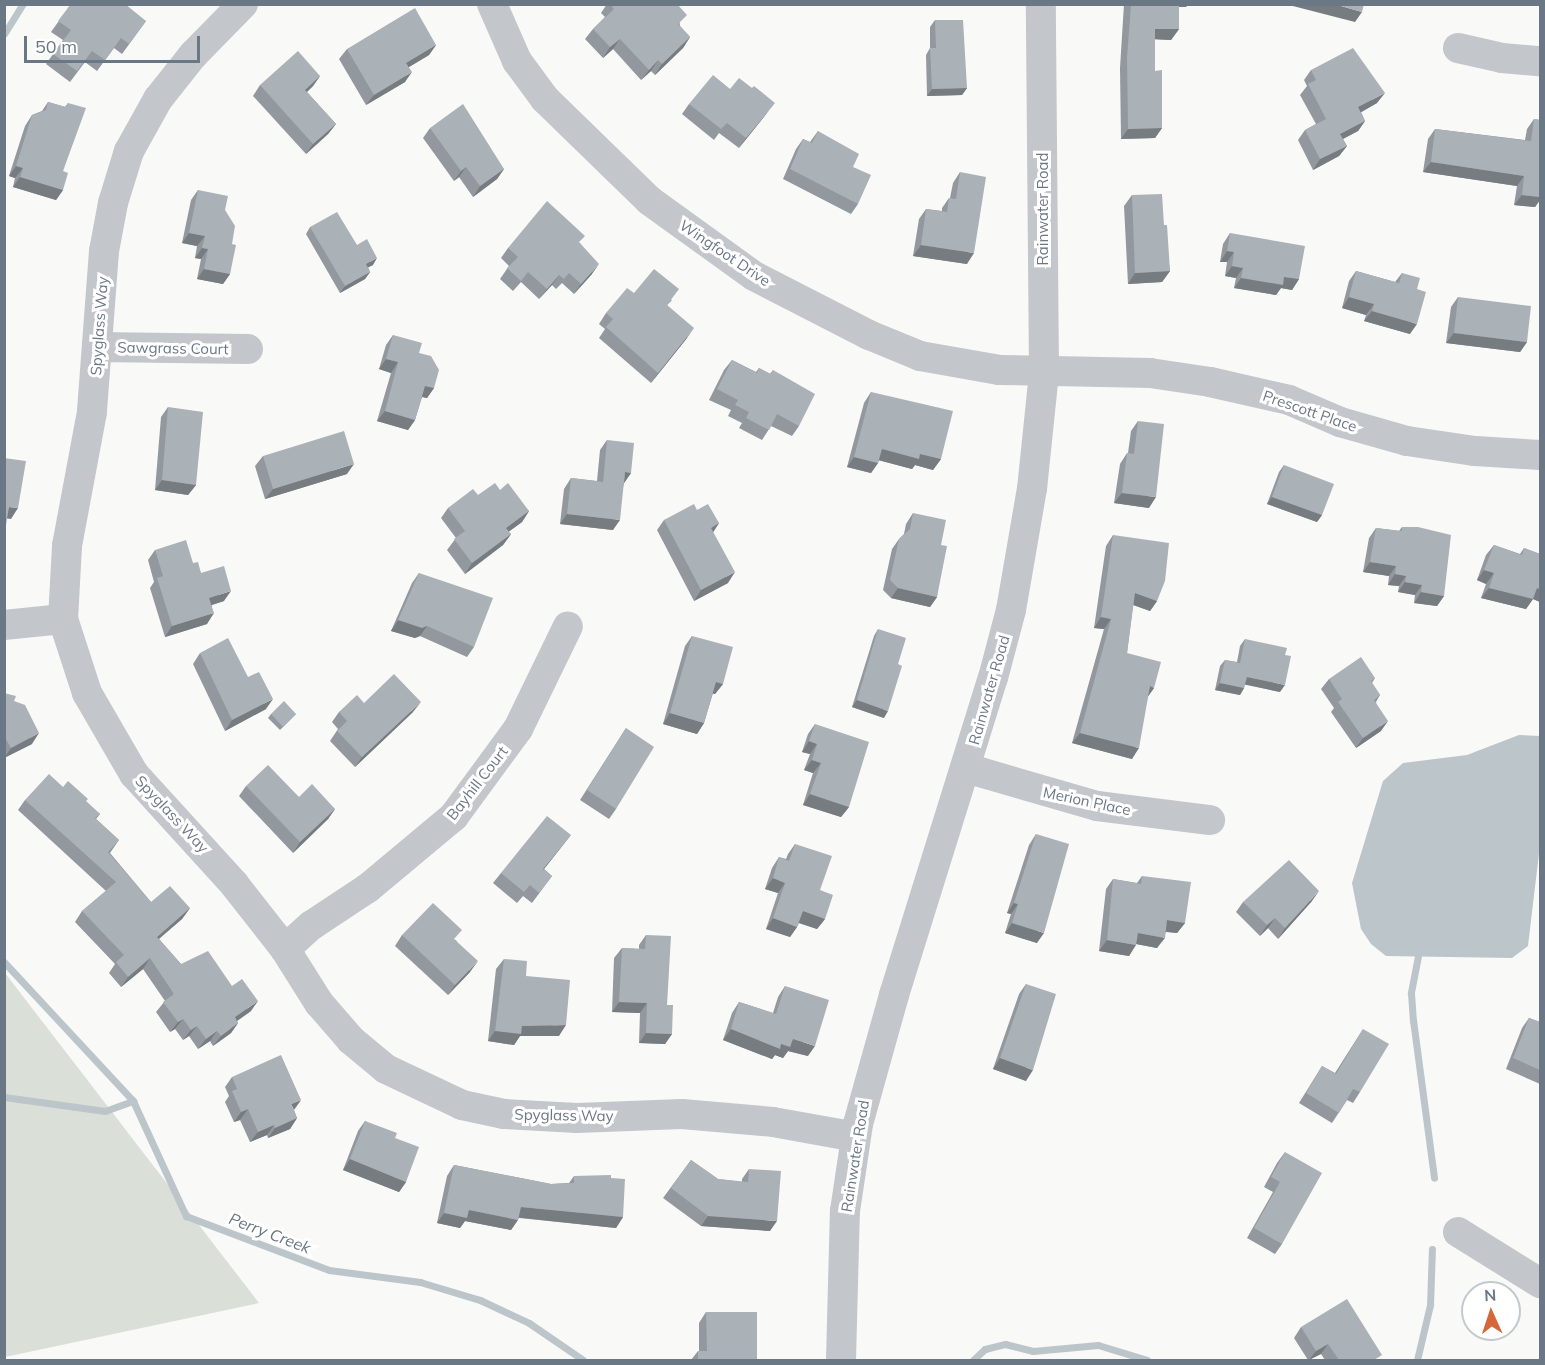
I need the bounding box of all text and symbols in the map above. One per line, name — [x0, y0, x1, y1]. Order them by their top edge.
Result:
scale bar — [27, 24, 202, 62]
text: 50 m — [35, 35, 77, 58]
street label: Rainwater Road — [1034, 153, 1052, 265]
street label: Wingfoot Drive — [676, 216, 774, 290]
street label: Spyglass Way — [87, 276, 111, 376]
street label: Sawgrass Court — [117, 338, 229, 358]
street label: Prescott Place — [1261, 386, 1359, 436]
street label: Rainwater Road — [965, 633, 1013, 747]
street label: Bayhill Court — [443, 743, 511, 823]
street label: Spyglass Way — [132, 772, 212, 856]
street label: Merion Place — [1042, 783, 1132, 819]
street label: Rainwater Road — [837, 1099, 873, 1213]
street label: Spyglass Way — [514, 1105, 614, 1125]
water label: Perry Creek — [226, 1209, 314, 1257]
north arrow — [1461, 1281, 1521, 1341]
text: N — [1484, 1285, 1497, 1305]

